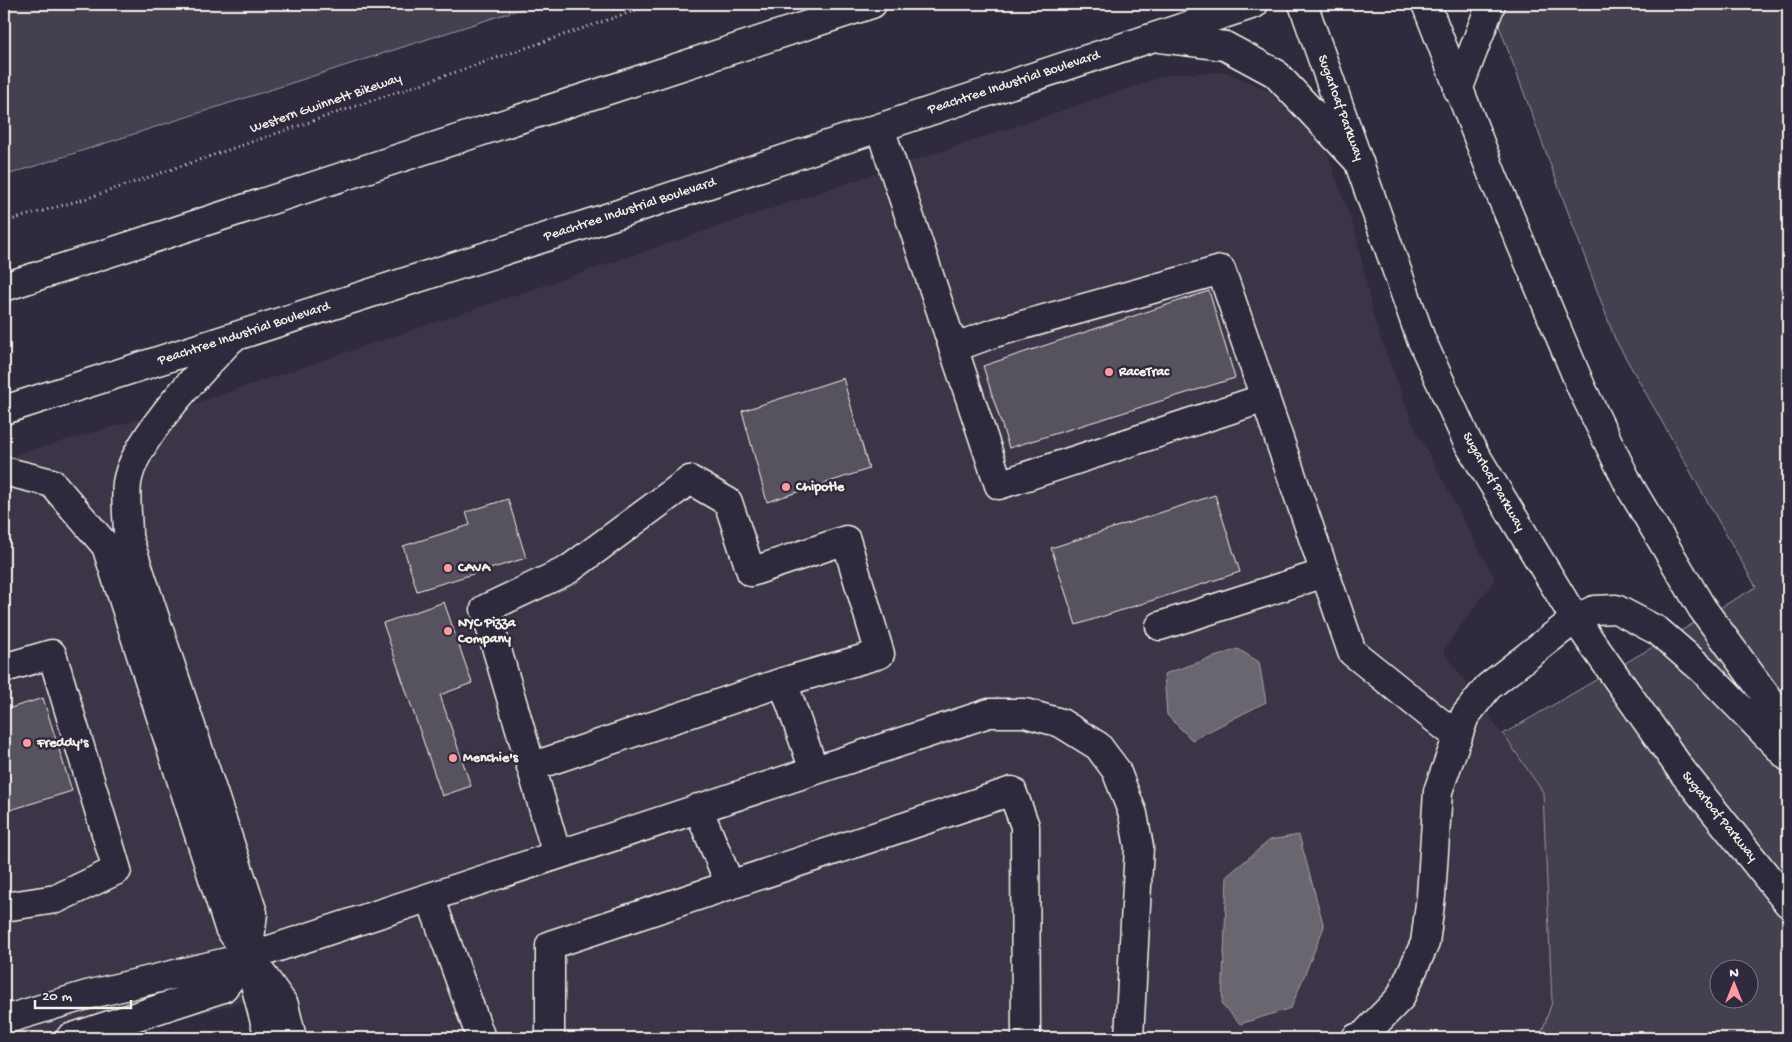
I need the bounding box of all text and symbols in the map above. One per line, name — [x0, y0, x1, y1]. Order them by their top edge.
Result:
street label: Peachtree Industrial Boulevard — [925, 47, 1104, 119]
street label: Sugarloaf Parkway — [1313, 53, 1367, 163]
street label: Western Gwinnett Bikeway — [248, 70, 404, 138]
street label: Peachtree Industrial Boulevard — [541, 174, 720, 246]
street label: Peachtree Industrial Boulevard — [155, 298, 334, 370]
place label: RaceTrac — [1118, 364, 1170, 381]
marker: RaceTrac — [1103, 366, 1115, 378]
street label: Sugarloaf Parkway — [1458, 429, 1528, 535]
place label: Chipotle — [795, 479, 845, 496]
marker: Chipotle — [780, 481, 792, 493]
place label: CAVA — [457, 560, 492, 577]
marker: CAVA — [442, 562, 454, 574]
place label: NYC Pizza Company — [457, 615, 517, 648]
marker: NYC Pizza Company — [442, 625, 454, 637]
place label: Freddy's — [36, 735, 89, 752]
marker: Freddy's — [21, 737, 33, 749]
place label: Menchie's — [463, 750, 519, 767]
marker: Menchie's — [447, 752, 459, 764]
street label: Sugarloaf Parkway — [1677, 768, 1761, 866]
north arrow — [1710, 960, 1760, 1010]
text: N — [1729, 965, 1739, 982]
scale bar — [35, 977, 131, 1009]
text: 20 m — [42, 988, 72, 1006]

